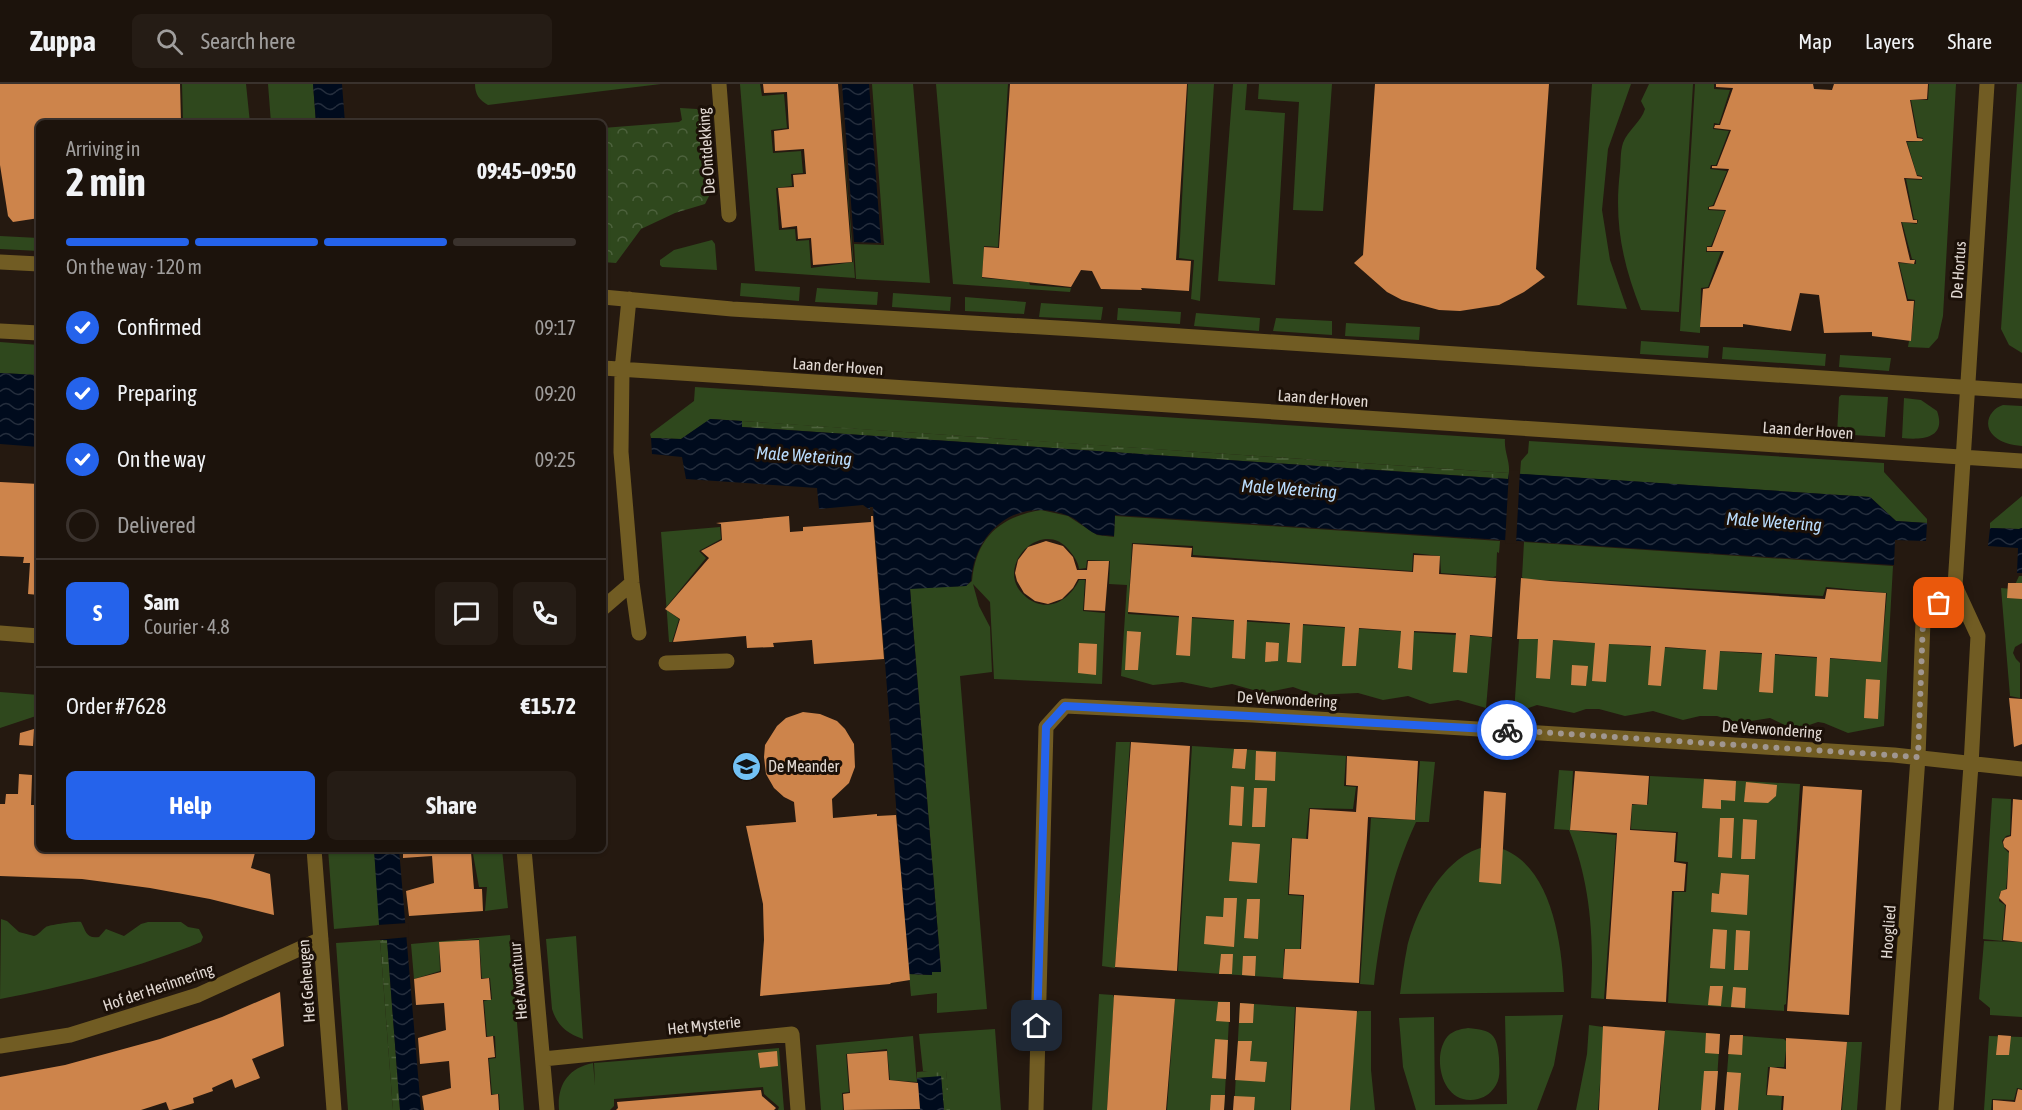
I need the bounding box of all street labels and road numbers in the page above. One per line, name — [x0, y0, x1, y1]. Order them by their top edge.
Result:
street label: De Ontdekking — [694, 107, 719, 195]
street label: De Hortus — [1947, 240, 1969, 299]
street label: Laan der Hoven — [792, 354, 884, 378]
street label: Laan der Hoven — [1277, 386, 1369, 410]
street label: Laan der Hoven — [1762, 418, 1854, 442]
street label: De Verwondering — [1236, 687, 1338, 712]
street label: De Verwondering — [1721, 717, 1823, 742]
street label: Hooglied — [1877, 904, 1900, 960]
street label: Het Geheugen — [294, 939, 319, 1023]
street label: Het Avontuur — [506, 941, 530, 1020]
street label: Hof der Herinnering — [100, 960, 216, 1015]
street label: Het Mysterie — [666, 1012, 742, 1039]

